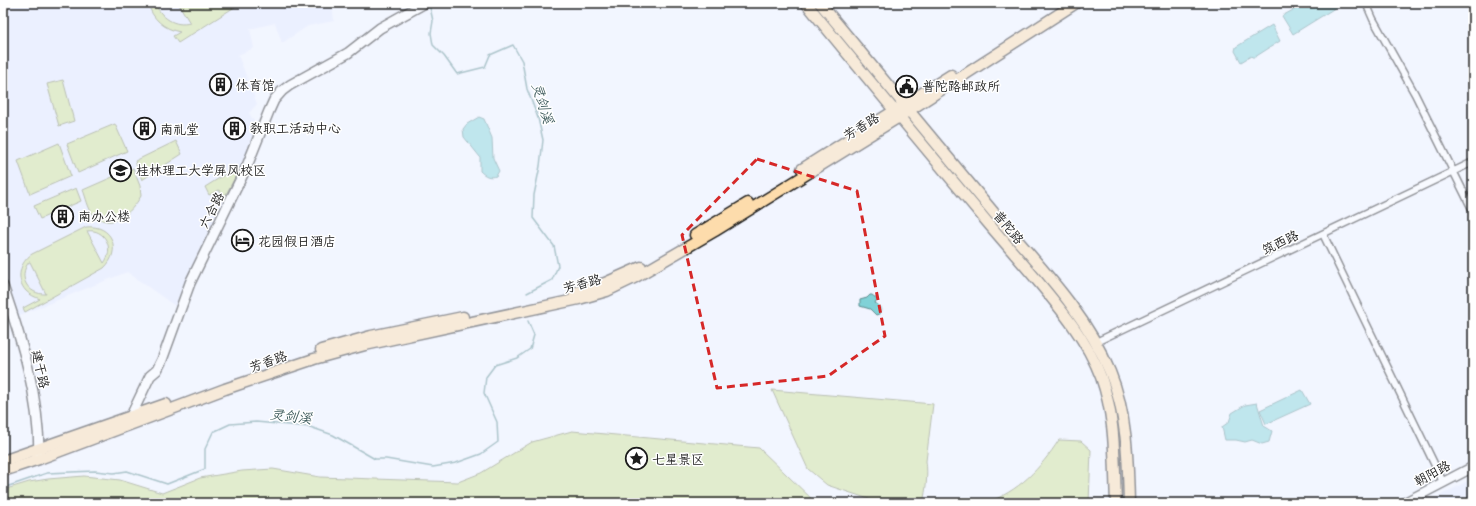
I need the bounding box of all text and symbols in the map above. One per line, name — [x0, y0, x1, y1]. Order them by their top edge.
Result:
building icon: 体育馆 — [207, 72, 233, 98]
public building icon: 普陀路邮政所 — [893, 73, 919, 99]
place label: 体育馆 — [236, 78, 275, 93]
place label: 普陀路邮政所 — [922, 79, 1000, 94]
water label: 灵剑溪 — [528, 81, 557, 127]
street label: 芳香路 — [841, 110, 882, 143]
building icon: 教职工活动中心 — [222, 115, 248, 141]
building icon: 南礼堂 — [132, 116, 158, 142]
place label: 教职工活动中心 — [250, 121, 341, 136]
place label: 南礼堂 — [160, 122, 199, 137]
school or university icon: 桂林理工大学屏风校区 — [108, 157, 134, 183]
place label: 桂林理工大学屏风校区 — [136, 163, 266, 178]
street label: 六合路 — [196, 189, 227, 231]
building icon: 南办公楼 — [50, 203, 76, 229]
street label: 普陀路 — [990, 208, 1027, 247]
place label: 南办公楼 — [78, 209, 130, 224]
street label: 筑西路 — [1259, 227, 1301, 258]
hotel icon: 花园假日酒店 — [229, 228, 255, 254]
place label: 花园假日酒店 — [258, 234, 336, 249]
street label: 芳香路 — [561, 271, 603, 296]
street label: 建干路 — [29, 348, 52, 390]
street label: 芳香路 — [247, 348, 289, 375]
water label: 灵剑溪 — [269, 406, 314, 428]
place icon: 七星景区 — [624, 446, 650, 472]
place label: 七星景区 — [652, 452, 704, 467]
street label: 朝阳路 — [1411, 458, 1453, 489]

